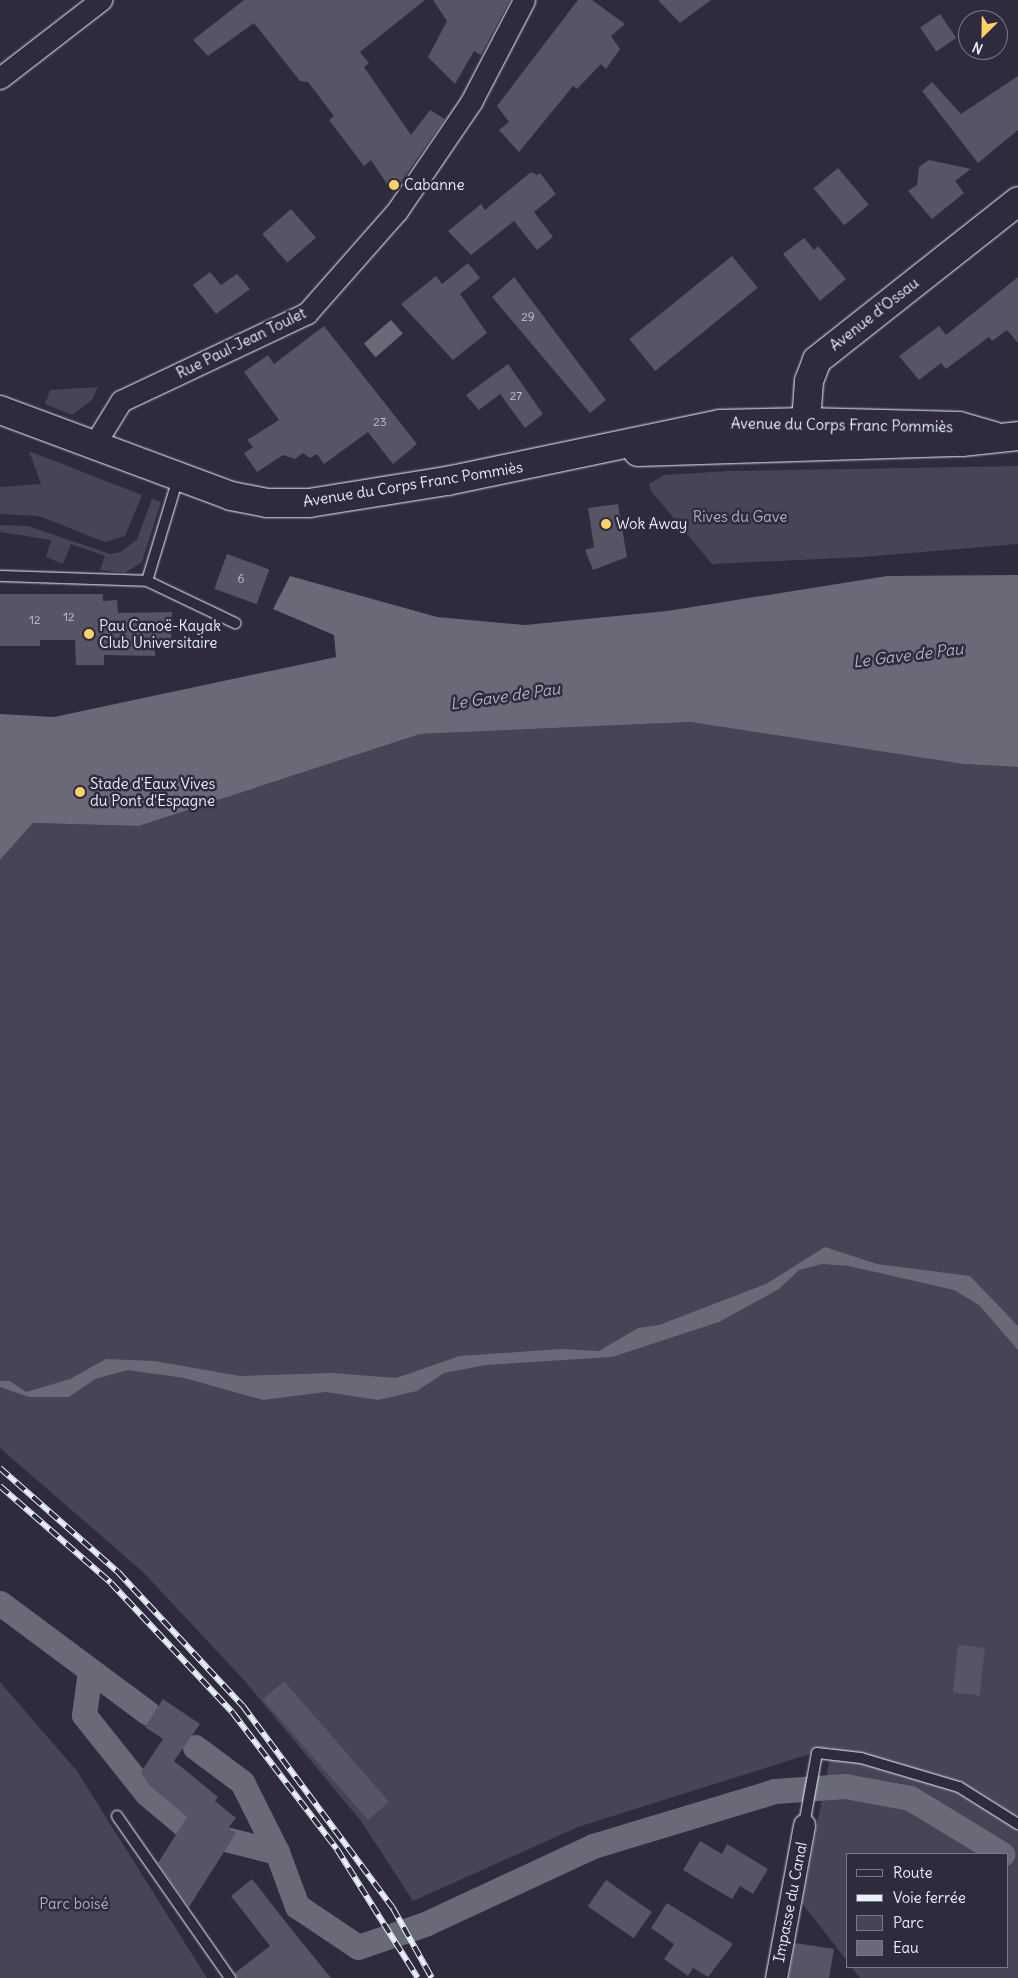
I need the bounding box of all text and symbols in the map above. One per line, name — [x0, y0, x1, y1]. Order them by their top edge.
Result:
north arrow — [958, 10, 1008, 60]
text: N — [970, 38, 986, 58]
place label: Cabanne — [404, 176, 465, 194]
marker: Cabanne — [388, 179, 400, 191]
street label: Avenue d'Ossau — [826, 274, 922, 354]
street label: Rue Paul-Jean Toulet — [173, 304, 309, 382]
house number: 29 — [521, 310, 535, 324]
house number: 27 — [510, 389, 522, 403]
street label: Avenue du Corps Franc Pommiès — [731, 414, 953, 436]
house number: 23 — [373, 415, 387, 429]
street label: Avenue du Corps Franc Pommiès — [302, 458, 524, 510]
park label: Rives du Gave — [693, 508, 787, 526]
place label: Wok Away — [616, 515, 687, 533]
marker: Wok Away — [600, 518, 612, 530]
house number: 6 — [238, 572, 244, 586]
house number: 12 — [63, 610, 75, 624]
house number: 12 — [29, 613, 41, 627]
place label: Pau Canoë-Kayak Club Universitaire — [99, 616, 221, 651]
marker: Pau Canoë-Kayak Club Universitaire — [83, 628, 95, 640]
water label: Le Gave de Pau — [852, 639, 964, 671]
water label: Le Gave de Pau — [449, 679, 561, 713]
place label: Stade d'Eaux Vives du Pont d'Espagne — [90, 774, 215, 809]
marker: Stade d'Eaux Vives du Pont d'Espagne — [74, 786, 86, 798]
street label: Impasse du Canal — [770, 1840, 810, 1964]
legend — [846, 1853, 1008, 1968]
text: Route — [893, 1863, 933, 1882]
text: Voie ferrée — [893, 1888, 966, 1907]
park label: Parc boisé — [39, 1895, 109, 1913]
text: Parc — [893, 1913, 924, 1932]
text: Eau — [893, 1938, 919, 1957]

